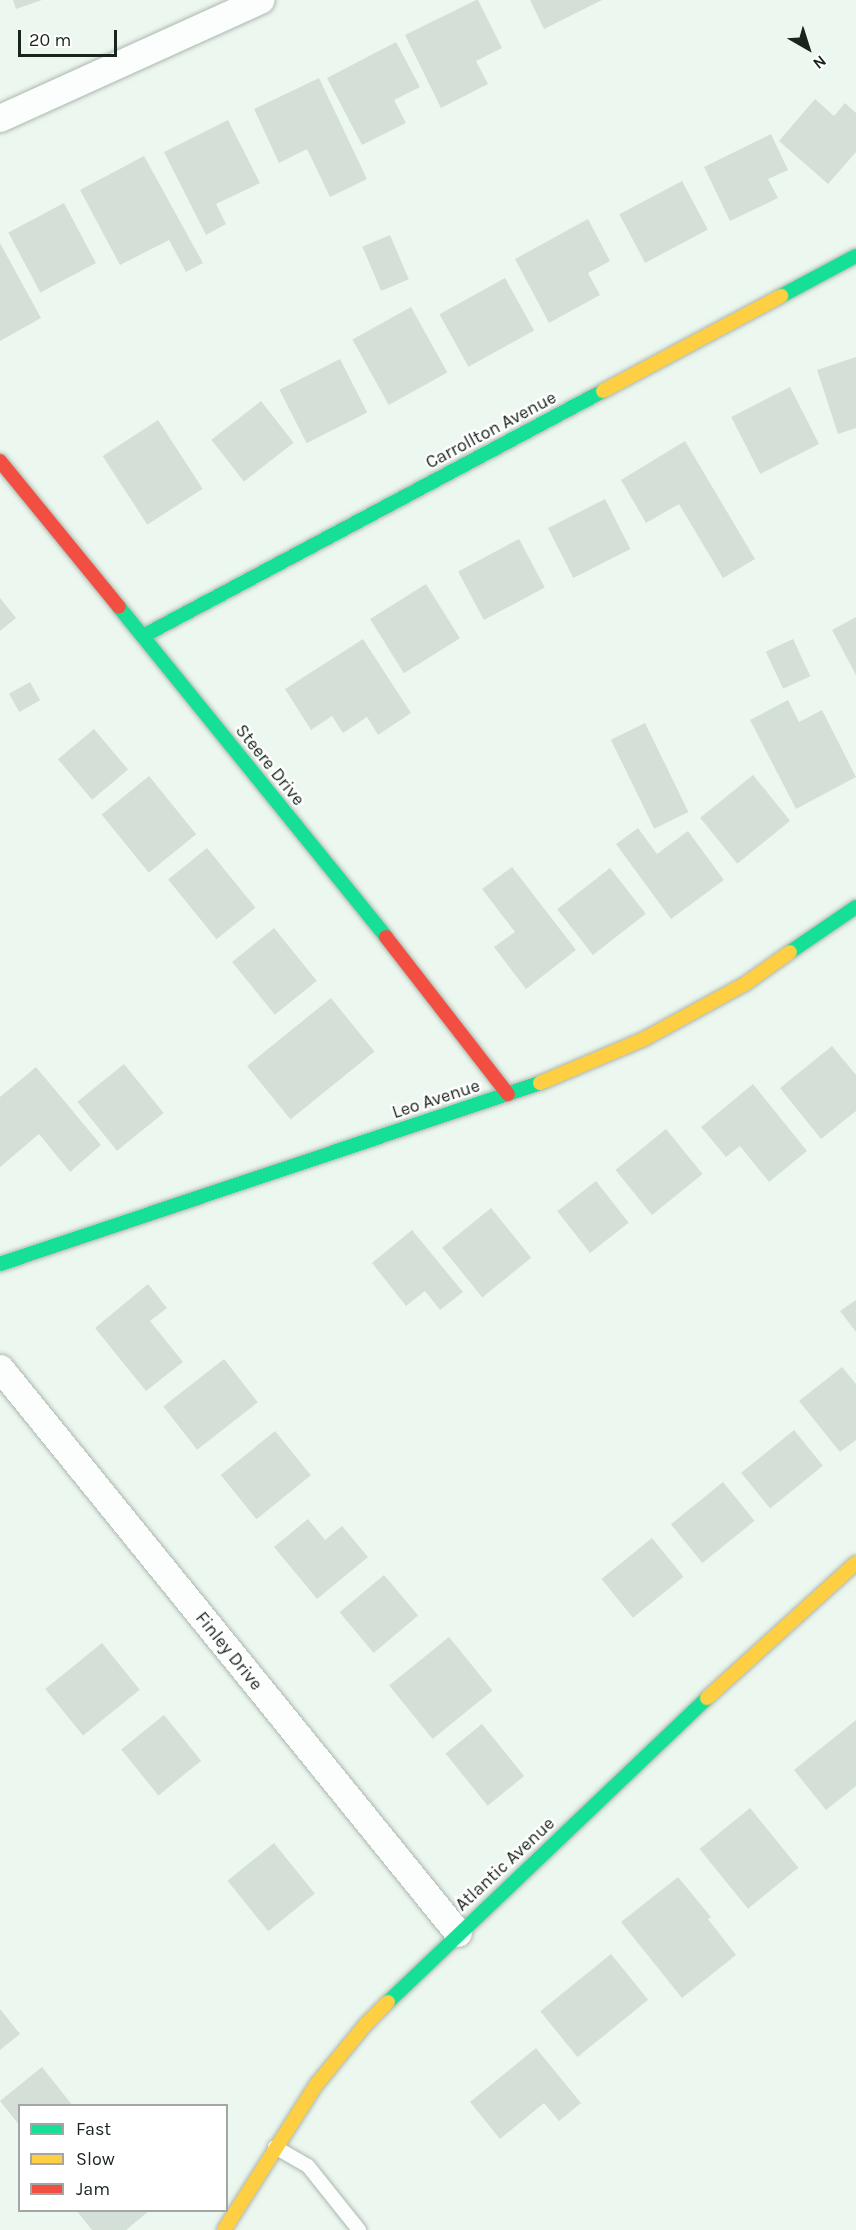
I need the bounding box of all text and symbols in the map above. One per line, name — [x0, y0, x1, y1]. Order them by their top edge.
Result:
scale bar — [21, 18, 120, 56]
north arrow — [778, 18, 838, 78]
text: 20 m — [29, 29, 71, 51]
text: N — [809, 51, 830, 73]
street label: Carrollton Avenue — [422, 386, 560, 474]
street label: Steere Drive — [231, 720, 309, 810]
street label: Leo Avenue — [389, 1075, 483, 1123]
street label: Finley Drive — [191, 1607, 267, 1695]
street label: Atlantic Avenue — [451, 1813, 559, 1915]
legend — [18, 2104, 228, 2212]
text: Fast — [76, 2118, 111, 2140]
text: Slow — [76, 2148, 115, 2170]
text: Jam — [76, 2178, 110, 2200]

